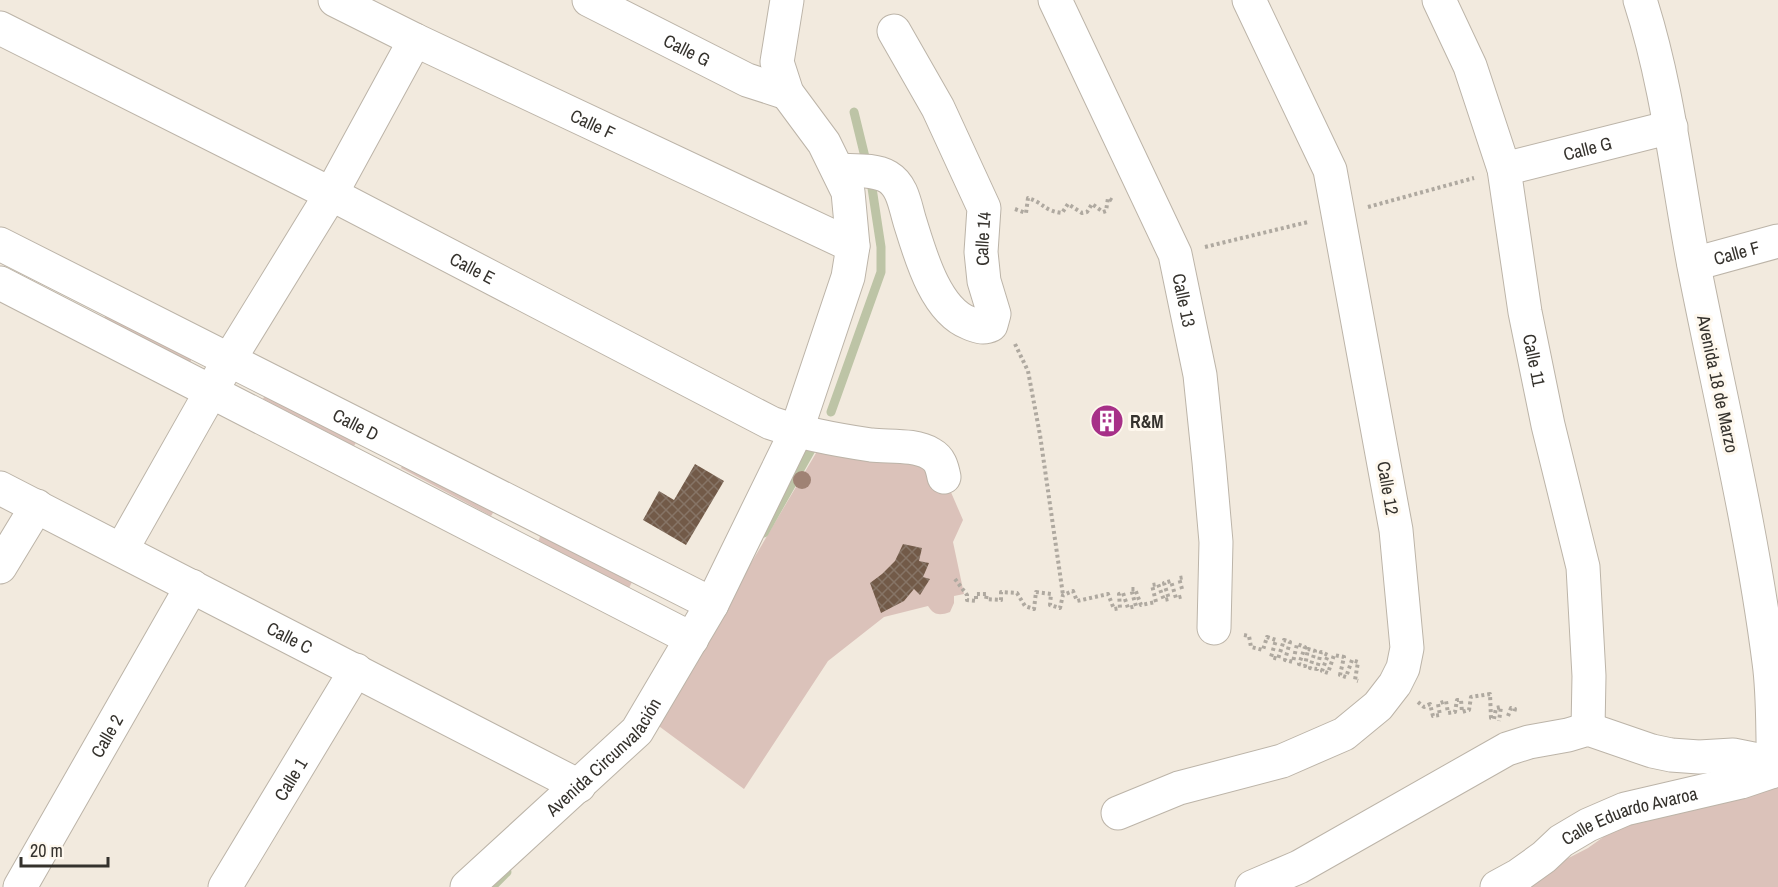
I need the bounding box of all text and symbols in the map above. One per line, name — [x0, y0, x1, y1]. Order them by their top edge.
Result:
street label: Calle G — [660, 27, 715, 72]
street label: Calle F — [566, 102, 619, 145]
street label: Calle G — [1560, 130, 1614, 166]
street label: Calle 14 — [968, 211, 996, 267]
street label: Calle F — [1711, 234, 1762, 271]
street label: Calle E — [446, 246, 500, 290]
street label: Calle 13 — [1167, 271, 1202, 329]
street label: Avenida 18 de Marzo — [1691, 312, 1745, 455]
street label: Calle 11 — [1517, 332, 1552, 389]
street label: Calle D — [329, 402, 383, 446]
building icon: R&M — [1089, 403, 1125, 439]
place label: R&M — [1130, 409, 1164, 434]
street label: Calle 12 — [1371, 459, 1405, 517]
street label: Calle C — [263, 615, 317, 659]
street label: Avenida Circunvalación — [539, 693, 666, 822]
street label: Calle 2 — [84, 710, 129, 762]
street label: Calle 1 — [268, 752, 313, 805]
street label: Calle Eduardo Avaroa — [1556, 780, 1700, 851]
scale bar — [21, 830, 108, 868]
text: 20 m — [30, 838, 63, 863]

